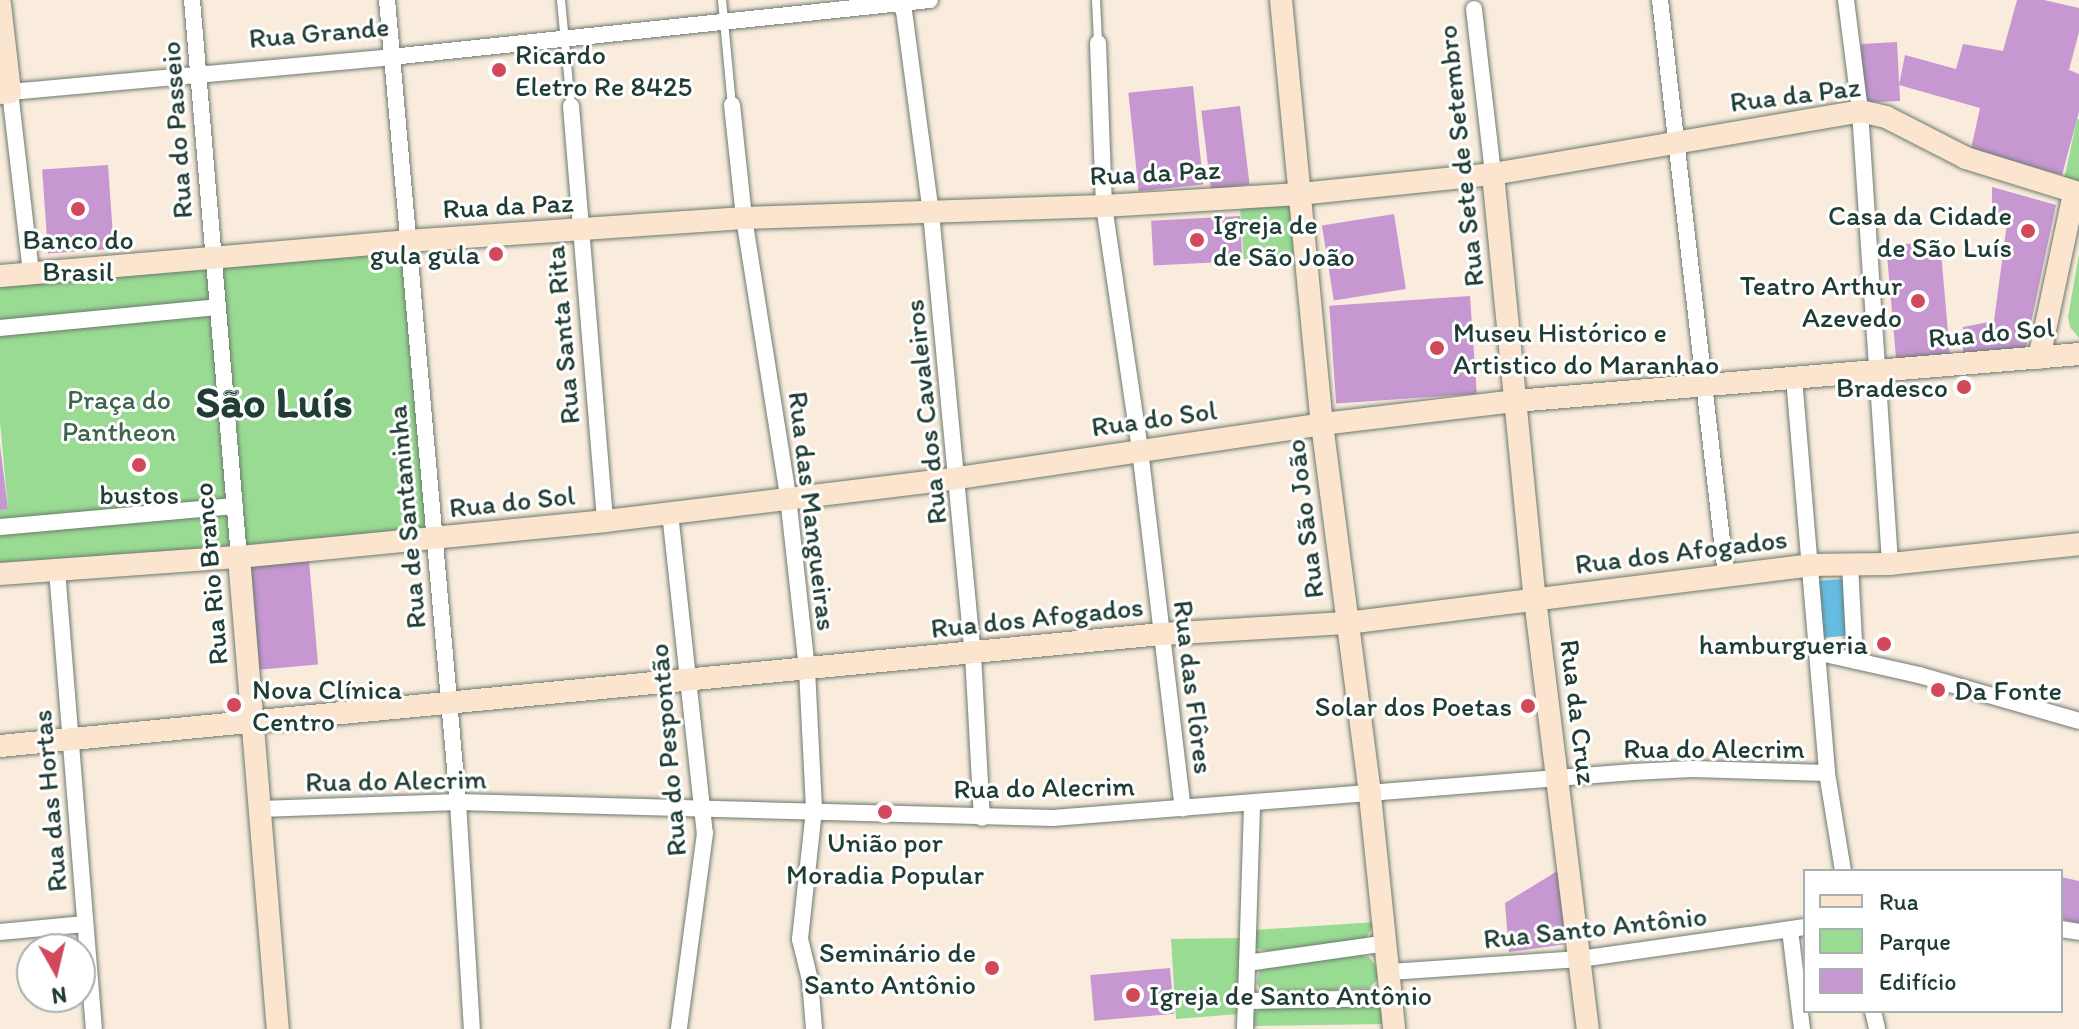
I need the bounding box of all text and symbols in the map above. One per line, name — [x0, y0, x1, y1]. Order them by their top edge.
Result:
street label: Rua Grande — [247, 9, 391, 55]
street label: Rua Sete de Setembro — [1430, 24, 1490, 288]
place label: Ricardo Eletro Re 8425 — [515, 37, 692, 103]
street label: Rua do Passeio — [153, 40, 199, 220]
marker: Ricardo Eletro Re 8425 — [490, 61, 508, 79]
street label: Rua da Paz — [1728, 69, 1862, 119]
street label: Rua da Paz — [1088, 152, 1222, 192]
street label: Rua da Paz — [441, 185, 575, 225]
place label: Casa da Cidade de São Luís — [1828, 198, 2012, 264]
marker: Banco do Brasil — [69, 200, 87, 218]
place label: Igreja de de São João — [1213, 207, 1355, 273]
place label: Banco do Brasil — [22, 222, 134, 288]
marker: Casa da Cidade de São Luís — [2019, 222, 2037, 240]
marker: Igreja de de São João — [1188, 231, 1206, 249]
place label: gula gula — [371, 237, 480, 271]
marker: gula gula — [487, 245, 505, 263]
street label: Rua Santa Rita — [538, 245, 586, 425]
place label: Teatro Arthur Azevedo — [1739, 268, 1902, 334]
marker: Teatro Arthur Azevedo — [1909, 292, 1927, 310]
street label: Rua dos Cavaleiros — [896, 298, 954, 526]
street label: Rua do Sol — [1926, 310, 2056, 354]
place label: Museu Histórico e Artistico do Maranhao — [1453, 315, 1720, 381]
marker: Museu Histórico e Artistico do Maranhao — [1428, 339, 1446, 357]
place label: Bradesco — [1836, 370, 1948, 404]
district label: São Luís — [195, 376, 353, 428]
marker: Bradesco — [1955, 378, 1973, 396]
park label: Praça do Pantheon — [62, 382, 176, 448]
street label: Rua das Mangueiras — [782, 389, 844, 633]
street label: Rua do Sol — [1089, 393, 1219, 443]
street label: Rua de Santaninha — [379, 403, 433, 631]
street label: Rua São João — [1278, 438, 1330, 600]
marker: bustos — [130, 456, 148, 474]
place label: bustos — [99, 477, 179, 511]
street label: Rua do Sol — [447, 478, 577, 524]
street label: Rua Rio Branco — [185, 481, 235, 667]
street label: Rua dos Afogados — [1573, 521, 1789, 581]
street label: Rua dos Afogados — [929, 589, 1145, 645]
street label: Rua das Flôres — [1167, 598, 1221, 776]
place label: hamburgueria — [1699, 627, 1868, 661]
marker: hamburgueria — [1875, 635, 1893, 653]
street label: Rua da Cruz — [1553, 638, 1605, 786]
street label: Rua do Pespontão — [641, 643, 693, 857]
place label: Nova Clínica Centro — [252, 672, 400, 738]
place label: Da Fonte — [1954, 673, 2061, 707]
marker: Da Fonte — [1929, 681, 1947, 699]
place label: Solar dos Poetas — [1315, 689, 1512, 723]
marker: Nova Clínica Centro — [223, 694, 245, 716]
marker: Solar dos Poetas — [1519, 697, 1537, 715]
street label: Rua das Hortas — [24, 708, 74, 894]
street label: Rua do Alecrim — [1623, 731, 1805, 765]
street label: Rua do Alecrim — [305, 762, 487, 798]
street label: Rua do Alecrim — [953, 769, 1135, 805]
marker: União por Moradia Popular — [876, 803, 894, 821]
place label: União por Moradia Popular — [786, 825, 984, 891]
legend — [1803, 869, 2063, 1013]
text: Rua — [1879, 887, 1919, 916]
street label: Rua Santo Antônio — [1481, 899, 1709, 955]
text: Parque — [1879, 927, 1951, 956]
north arrow — [16, 933, 96, 1013]
place label: Seminário de Santo Antônio — [803, 935, 976, 1001]
marker: Seminário de Santo Antônio — [983, 959, 1001, 977]
text: Edifício — [1879, 967, 1956, 996]
place label: Igreja de Santo Antônio — [1149, 978, 1433, 1012]
text: N — [50, 981, 68, 1010]
marker: Igreja de Santo Antônio — [1124, 986, 1142, 1004]

